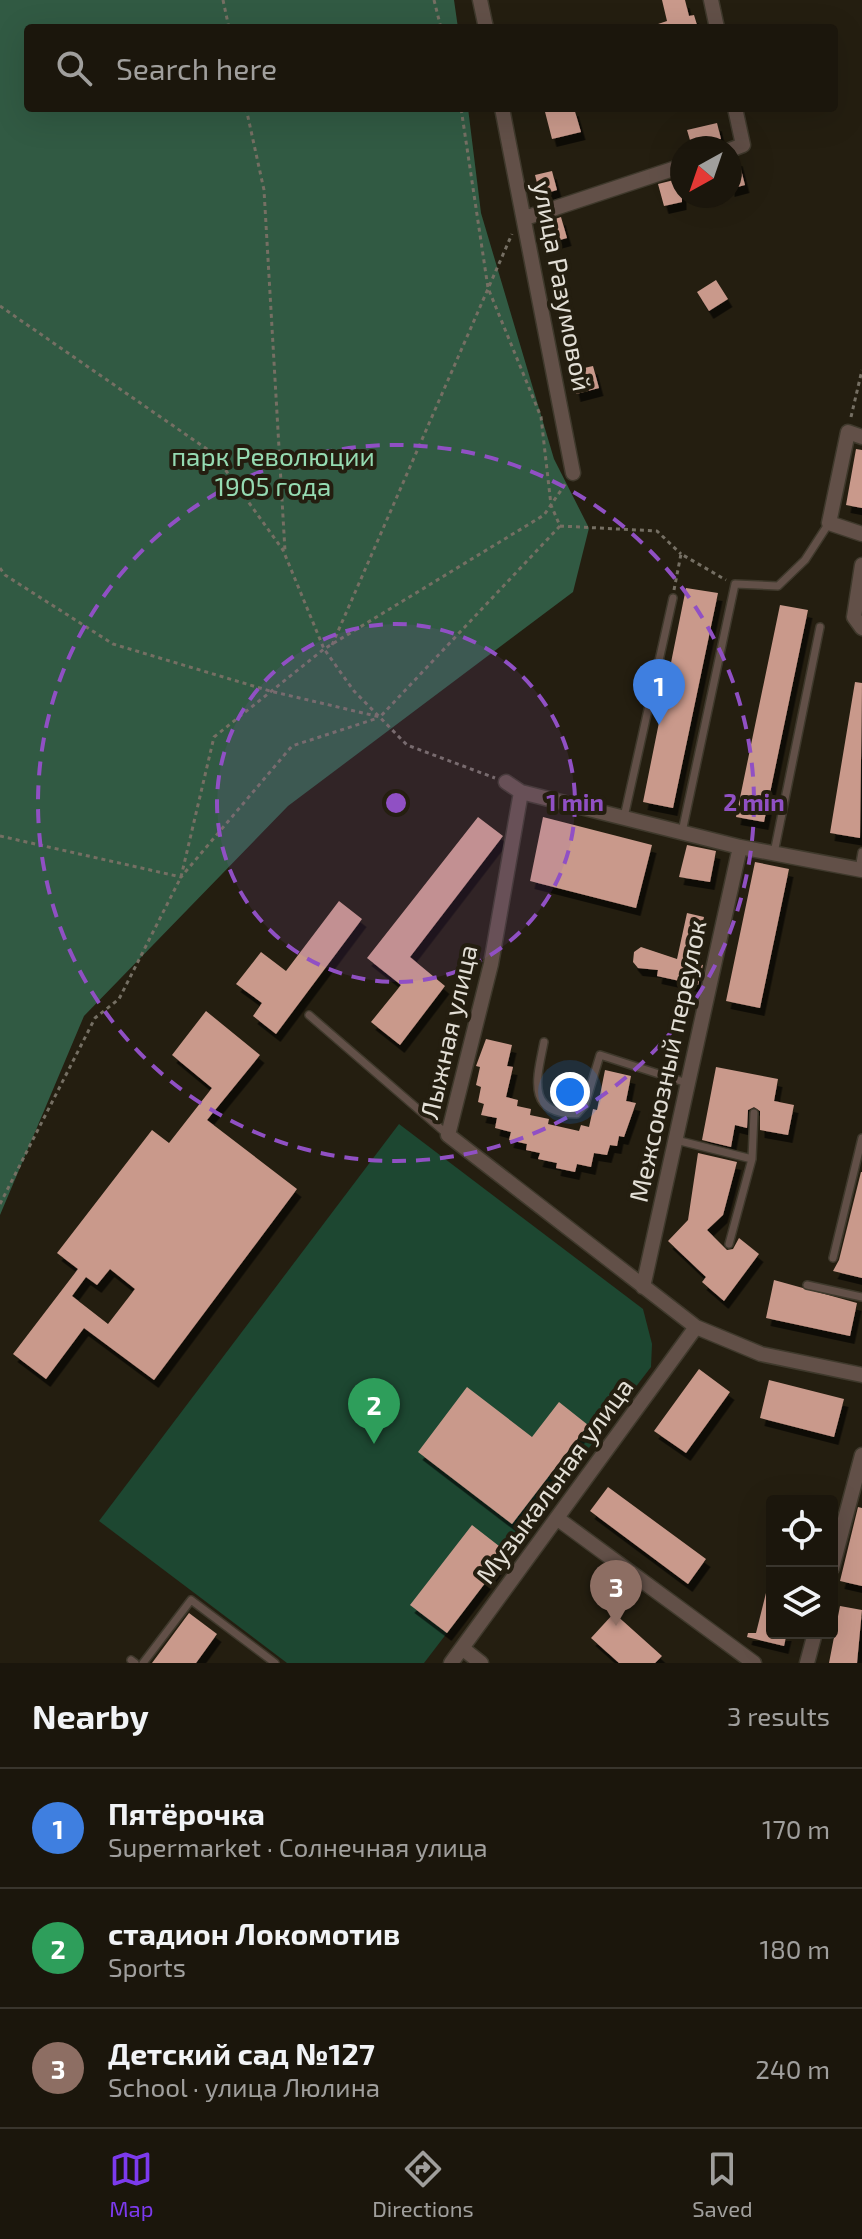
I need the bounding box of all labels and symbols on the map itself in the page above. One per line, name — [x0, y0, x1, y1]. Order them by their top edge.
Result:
north arrow — [670, 136, 742, 208]
street label: улица Разумовой — [527, 178, 599, 394]
park label: парк Революции 1905 года — [171, 440, 375, 501]
pin: 1 — [633, 659, 685, 725]
text: 1 min — [546, 787, 604, 816]
text: 2 min — [723, 787, 785, 816]
centre of rings — [382, 789, 410, 817]
street label: Межсоюзный переулок — [621, 917, 713, 1205]
street label: Лыжная улица — [412, 941, 484, 1122]
your location — [550, 1072, 590, 1112]
street label: Музыкальная улица — [469, 1371, 640, 1590]
pin: 2 — [348, 1378, 400, 1444]
pin: 3 — [590, 1560, 642, 1626]

